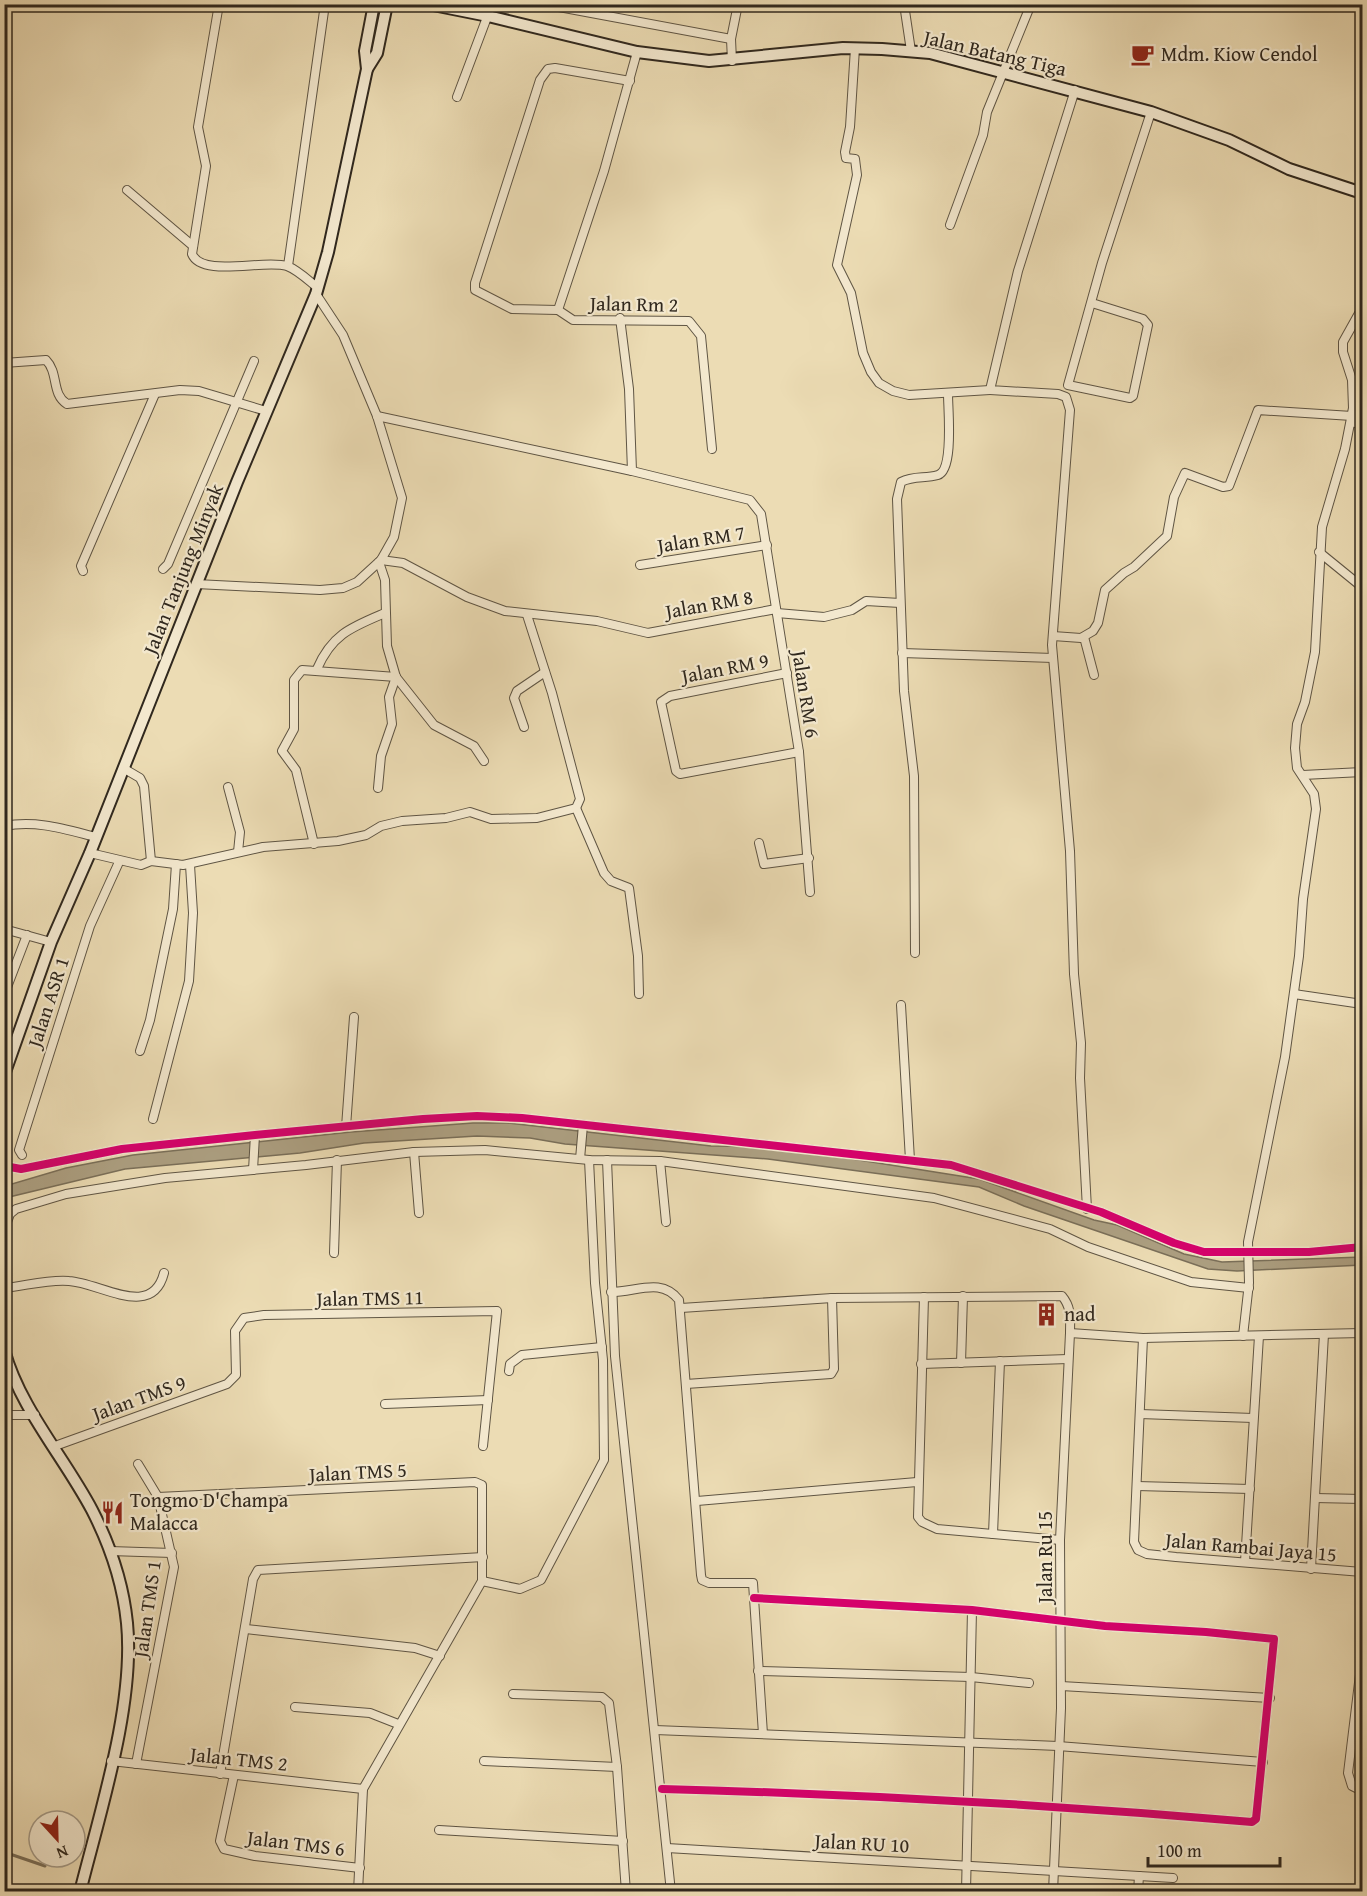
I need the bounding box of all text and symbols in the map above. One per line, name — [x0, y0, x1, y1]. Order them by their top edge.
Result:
street label: Jalan Batang Tiga — [918, 21, 1070, 83]
place label: Mdm. Kiow Cendol — [1161, 39, 1318, 68]
cafe icon: Mdm. Kiow Cendol — [1130, 41, 1156, 67]
street label: Jalan Rm 2 — [587, 288, 678, 319]
street label: Jalan Tanjung Minyak — [134, 478, 230, 661]
street label: Jalan RM 7 — [652, 517, 747, 560]
street label: Jalan RM 8 — [660, 582, 755, 626]
street label: Jalan RM 9 — [676, 645, 771, 691]
street label: Jalan RM 6 — [785, 645, 828, 740]
street label: Jalan ASR 1 — [18, 953, 76, 1054]
street label: Jalan TMS 11 — [313, 1282, 424, 1313]
place label: nad — [1064, 1299, 1096, 1328]
building icon: nad — [1033, 1301, 1059, 1327]
street label: Jalan TMS 9 — [85, 1367, 190, 1429]
street label: Jalan TMS 5 — [305, 1454, 408, 1489]
place label: Tongmo D'Champa Malacca — [130, 1485, 289, 1537]
restaurant icon: Tongmo D'Champa Malacca — [99, 1499, 125, 1525]
street label: Jalan Ru 15 — [1030, 1511, 1059, 1606]
street label: Jalan Rambai Jaya 15 — [1161, 1524, 1338, 1568]
street label: Jalan TMS 1 — [125, 1558, 168, 1662]
street label: Jalan TMS 2 — [186, 1739, 289, 1778]
north arrow — [27, 1809, 87, 1869]
street label: Jalan TMS 6 — [243, 1822, 346, 1863]
street label: Jalan RU 10 — [811, 1825, 910, 1859]
scale bar — [1148, 1830, 1280, 1868]
text: 100 m — [1157, 1837, 1202, 1864]
text: N — [53, 1840, 72, 1866]

